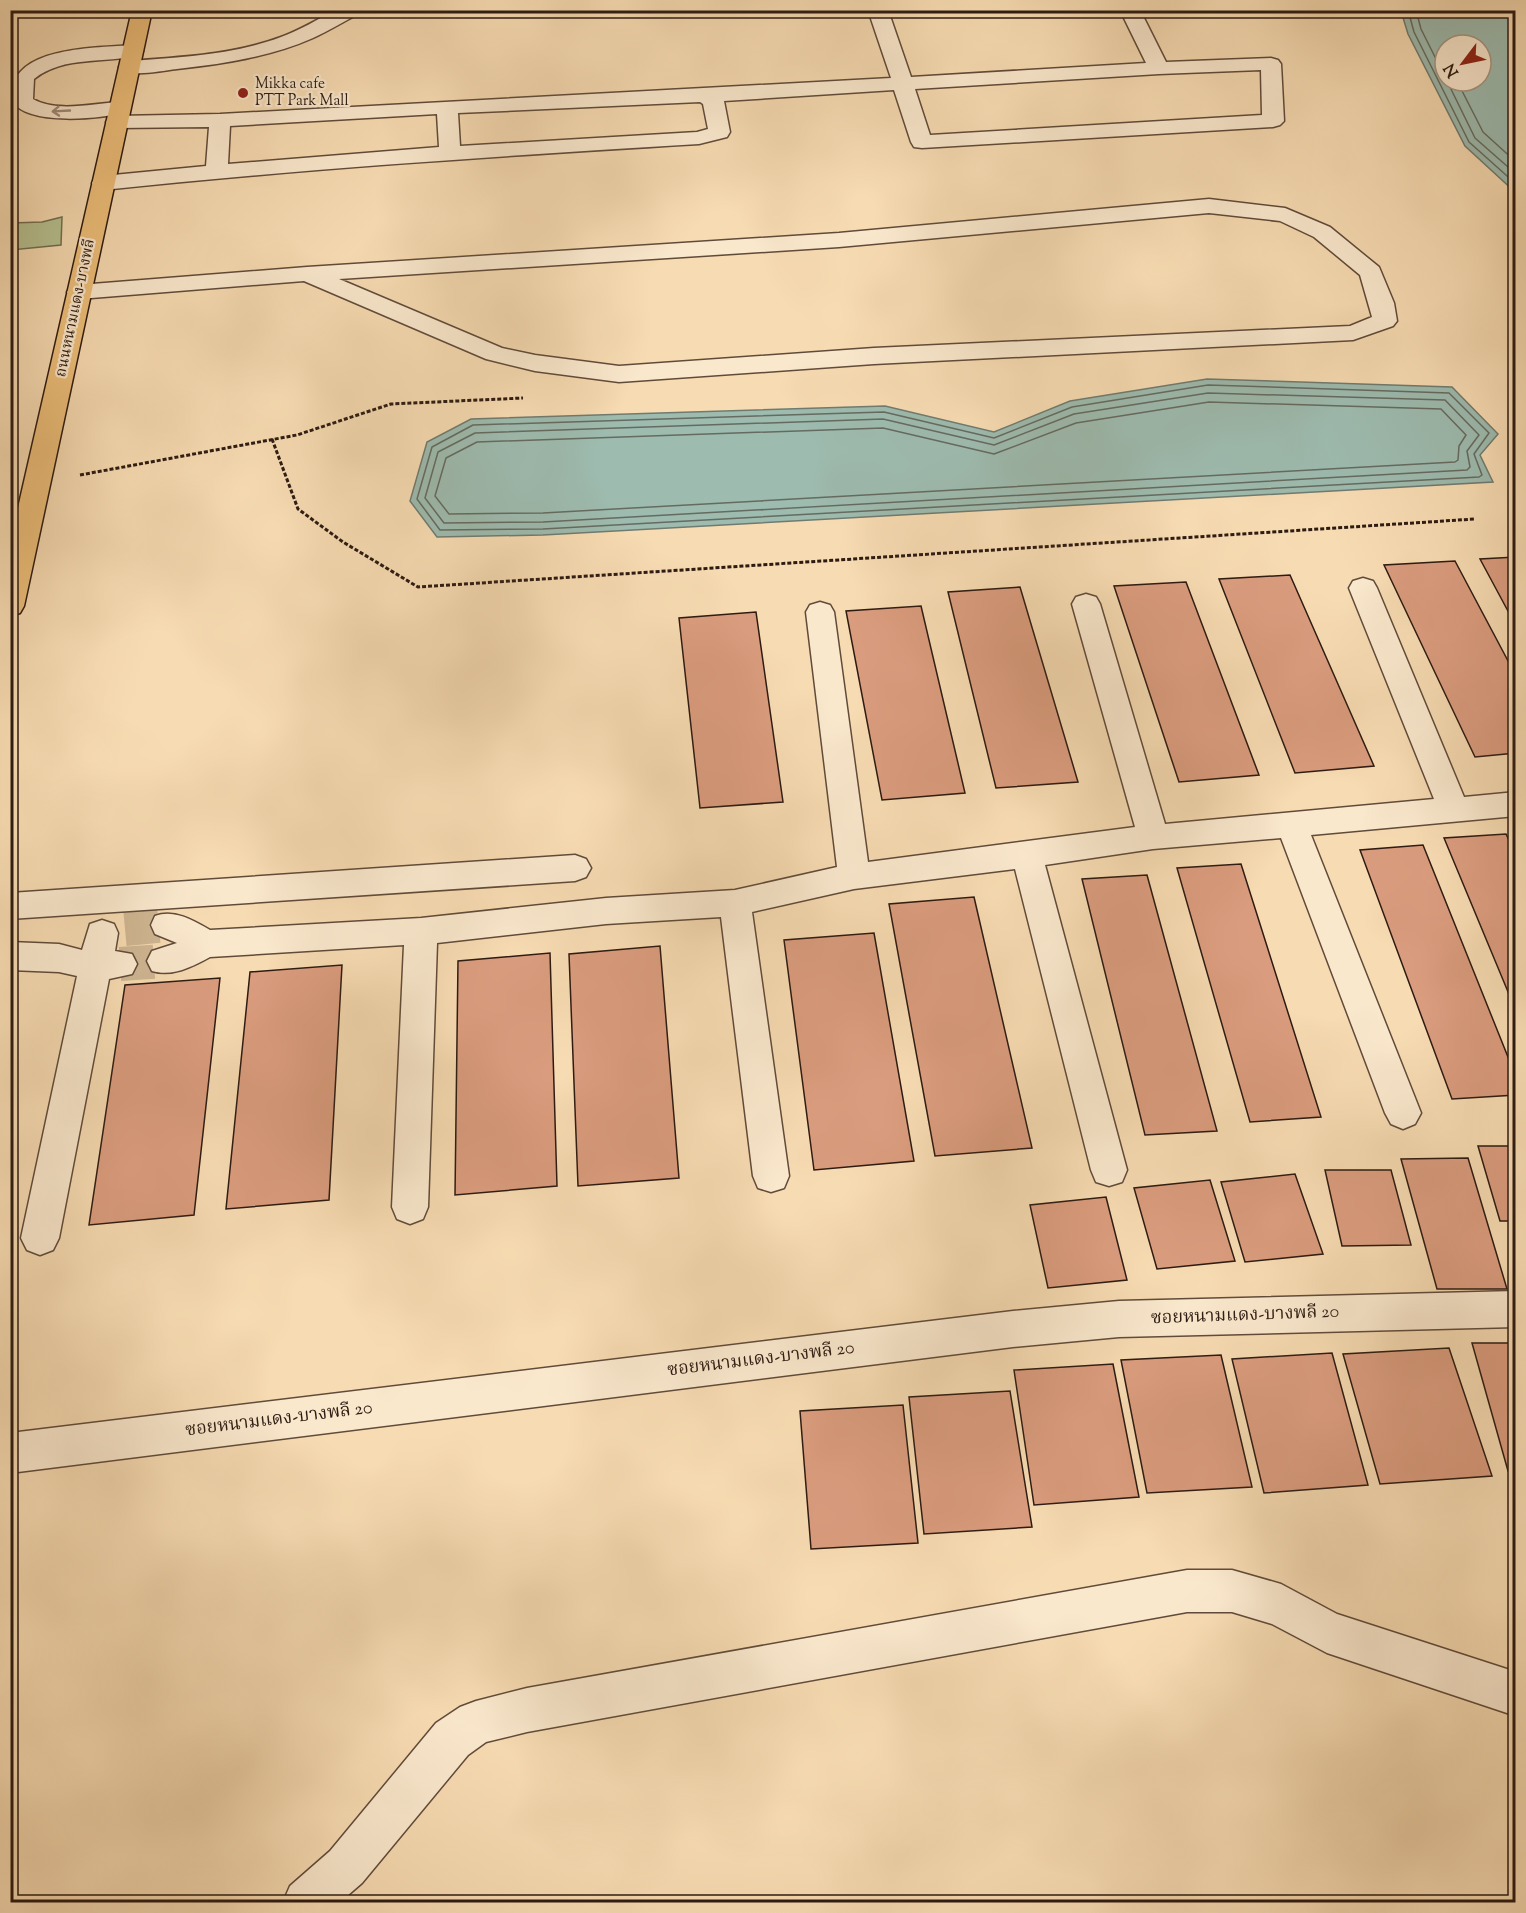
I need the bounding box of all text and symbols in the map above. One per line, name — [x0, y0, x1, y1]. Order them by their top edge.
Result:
north arrow — [1433, 33, 1493, 93]
text: N — [1439, 58, 1466, 81]
place label: Mikka cafe PTT Park Mall — [255, 74, 349, 112]
marker: Mikka cafe PTT Park Mall — [236, 86, 250, 100]
one-way arrow — [52, 105, 72, 116]
street label: ถนนหนามแดง-บางพลี — [51, 237, 101, 379]
street label: ซอยหนามแดง-บางพลี 20 — [1150, 1300, 1340, 1332]
street label: ซอยหนามแดง-บางพลี 20 — [666, 1336, 856, 1384]
street label: ซอยหนามแดง-บางพลี 20 — [184, 1396, 374, 1444]

